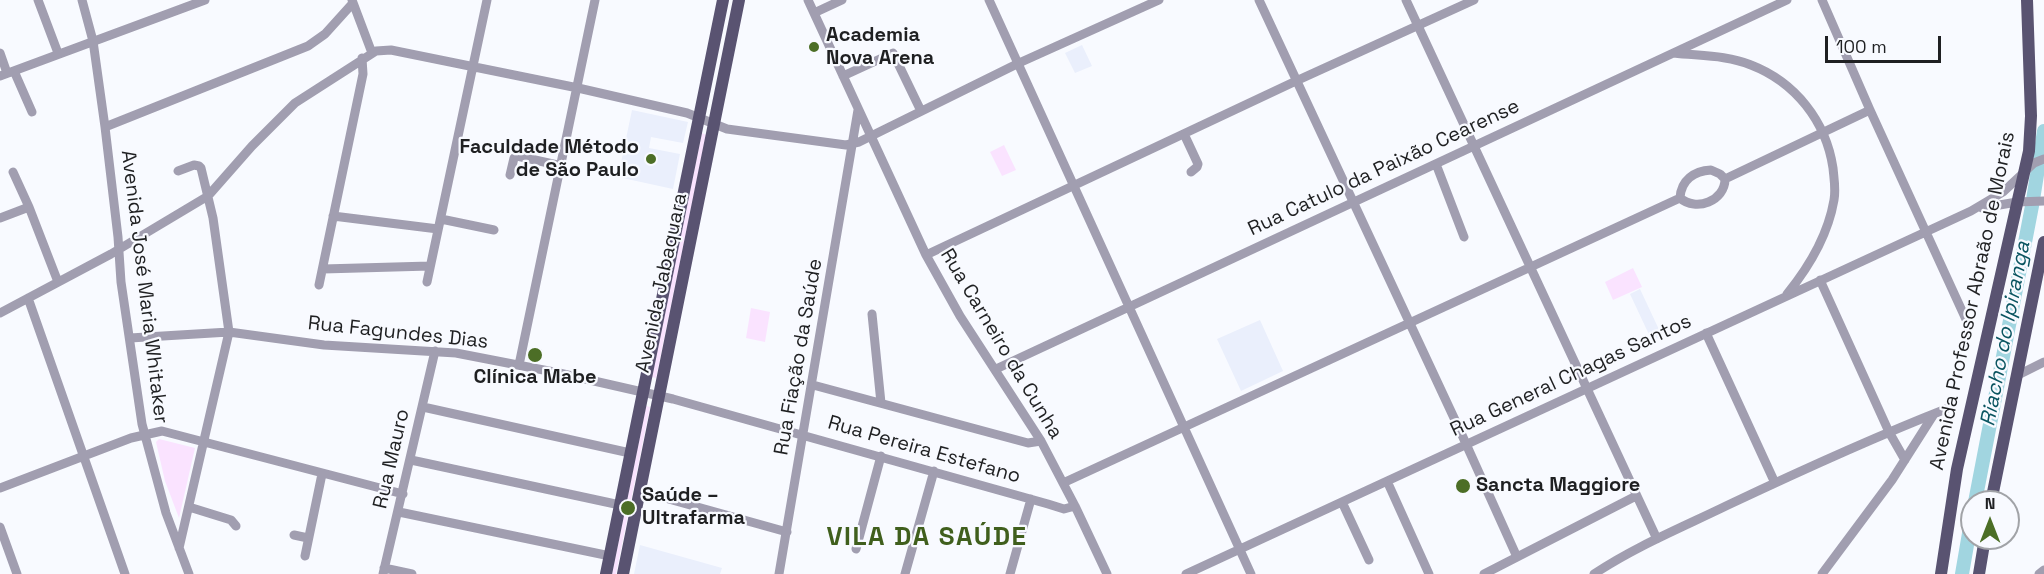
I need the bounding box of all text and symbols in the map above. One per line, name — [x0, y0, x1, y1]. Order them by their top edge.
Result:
place label: Academia Nova Arena — [826, 24, 934, 71]
scale bar — [1828, 24, 1944, 62]
text: 100 m — [1836, 35, 1887, 58]
marker: Academia Nova Arena — [807, 40, 821, 54]
street label: Rua Catulo da Paixão Cearense — [1244, 94, 1524, 242]
street label: Avenida Professor Abraão de Morais — [1925, 130, 2021, 472]
place label: Faculdade Método de São Paulo — [459, 136, 639, 183]
street label: Avenida José Maria Whitaker — [115, 149, 173, 425]
marker: Faculdade Método de São Paulo — [644, 152, 658, 166]
street label: Avenida Jabaquara — [631, 191, 693, 375]
water label: Riacho do Ipiranga — [1976, 239, 2036, 429]
street label: Rua Carneiro da Cunha — [935, 245, 1067, 443]
street label: Rua Fiação da Saúde — [770, 257, 828, 457]
street label: Rua General Chagas Santos — [1447, 310, 1695, 442]
street label: Rua Fagundes Dias — [307, 312, 489, 354]
marker: Clínica Mabe — [526, 346, 544, 364]
place label: Clínica Mabe — [473, 366, 597, 390]
street label: Rua Mauro — [369, 407, 415, 511]
street label: Rua Pereira Estefano — [825, 411, 1023, 489]
place label: Sancta Maggiore — [1476, 474, 1640, 498]
marker: Sancta Maggiore — [1454, 477, 1472, 495]
place label: Saúde – Ultrafarma — [642, 484, 745, 531]
north arrow — [1960, 490, 2020, 550]
text: N — [1985, 493, 1995, 514]
marker: Saúde – Ultrafarma — [619, 499, 637, 517]
district label: VILA DA SAÚDE — [826, 522, 1028, 554]

